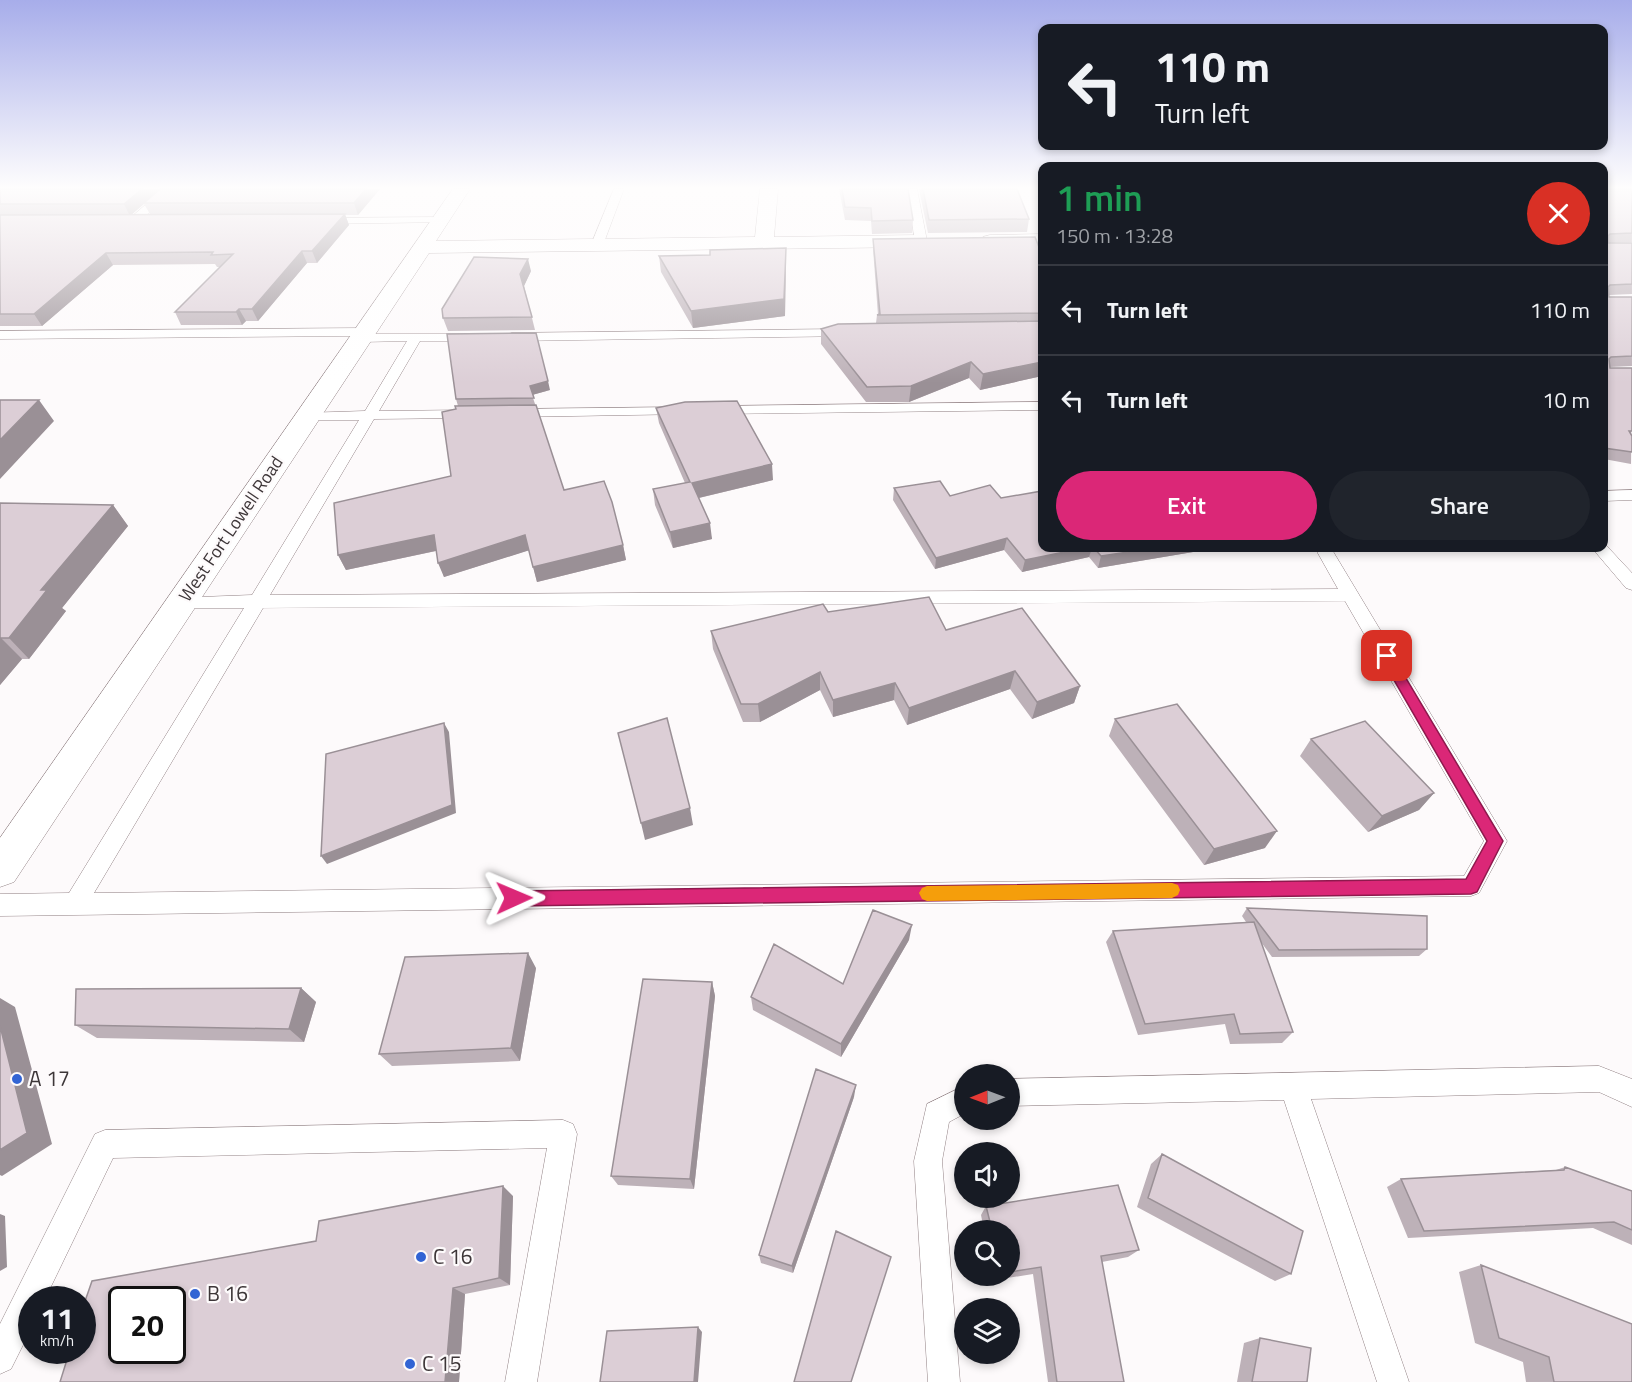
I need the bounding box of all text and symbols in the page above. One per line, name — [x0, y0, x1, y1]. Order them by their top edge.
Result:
text: 110 m — [1155, 34, 1270, 98]
icon: left — [1056, 48, 1134, 126]
text: Turn left — [1155, 92, 1249, 133]
text: 1 min — [1056, 170, 1143, 225]
button: close — [1527, 182, 1590, 245]
text: 150 m · 13:28 — [1056, 220, 1173, 251]
text: Turn left — [1107, 293, 1188, 327]
text: 110 m — [1530, 293, 1590, 327]
icon: left — [1056, 294, 1089, 327]
text: Turn left — [1107, 383, 1188, 417]
text: 10 m — [1542, 383, 1590, 417]
icon: left — [1056, 384, 1089, 417]
street label: West Fort Lowell Road — [172, 451, 289, 607]
button: Exit — [1056, 471, 1317, 540]
button: Share — [1329, 471, 1590, 540]
pin — [1361, 630, 1412, 681]
icon: arrive — [1370, 639, 1403, 672]
position arrow — [482, 866, 546, 930]
place label: A 17 — [29, 1062, 70, 1094]
north arrow — [954, 1064, 1020, 1130]
map controls — [954, 1064, 1020, 1364]
marker: A 17 — [10, 1072, 24, 1086]
button: sound — [954, 1142, 1020, 1208]
button: search — [954, 1220, 1020, 1286]
place label: C 16 — [433, 1240, 473, 1272]
marker: C 16 — [414, 1250, 428, 1264]
place label: B 16 — [207, 1277, 248, 1309]
speed limit sign: 20 — [108, 1286, 186, 1364]
marker: B 16 — [188, 1287, 202, 1301]
text: 11 — [40, 1295, 74, 1341]
button: layers — [954, 1298, 1020, 1364]
text: km/h — [40, 1329, 74, 1352]
place label: C 15 — [422, 1347, 462, 1379]
marker: C 15 — [403, 1357, 417, 1371]

